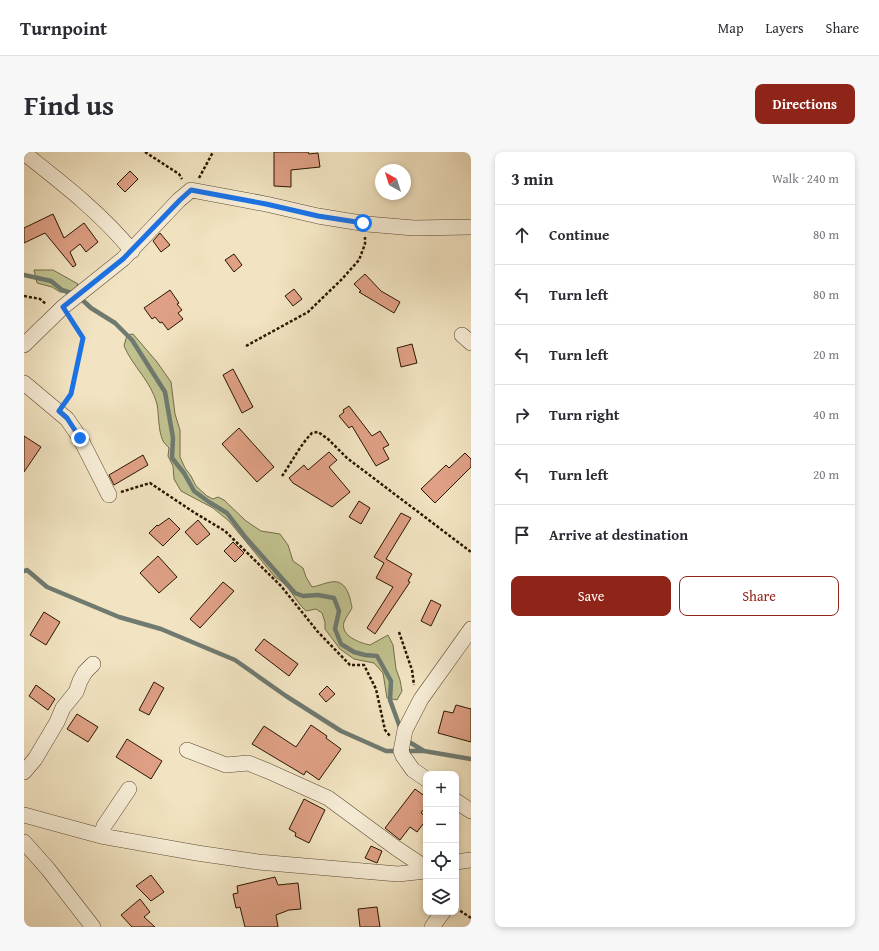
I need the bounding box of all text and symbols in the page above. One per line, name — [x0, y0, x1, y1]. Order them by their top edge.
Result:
text: Turnpoint — [20, 14, 107, 42]
text: Map — [718, 18, 744, 38]
text: Layers — [766, 18, 804, 38]
text: Share — [826, 18, 859, 38]
text: Find us — [24, 84, 114, 125]
button: Directions — [755, 84, 855, 124]
north arrow — [375, 164, 411, 200]
text: 3 min — [511, 166, 553, 191]
text: Walk · 240 m — [772, 169, 839, 188]
route start — [354, 214, 372, 232]
icon: ahead — [511, 224, 533, 246]
text: Continue — [549, 224, 610, 245]
text: 80 m — [813, 225, 839, 244]
icon: left — [511, 284, 533, 306]
text: Turn left — [549, 284, 608, 305]
text: 80 m — [813, 285, 839, 304]
icon: left — [511, 344, 533, 366]
text: Turn left — [549, 344, 608, 365]
text: 20 m — [813, 345, 839, 364]
icon: right — [511, 404, 533, 426]
text: Turn right — [549, 404, 620, 425]
text: 40 m — [813, 405, 839, 424]
route end — [71, 429, 89, 447]
icon: left — [511, 464, 533, 486]
text: Turn left — [549, 464, 608, 485]
text: 20 m — [813, 465, 839, 484]
icon: arrive — [511, 524, 533, 546]
text: Arrive at destination — [549, 524, 688, 545]
button: Save — [511, 576, 671, 616]
button: Share — [679, 576, 839, 616]
map controls — [423, 771, 459, 915]
button: + — [423, 771, 459, 807]
button: − — [423, 807, 459, 843]
button: locate — [423, 843, 459, 879]
button: layers — [423, 879, 459, 915]

